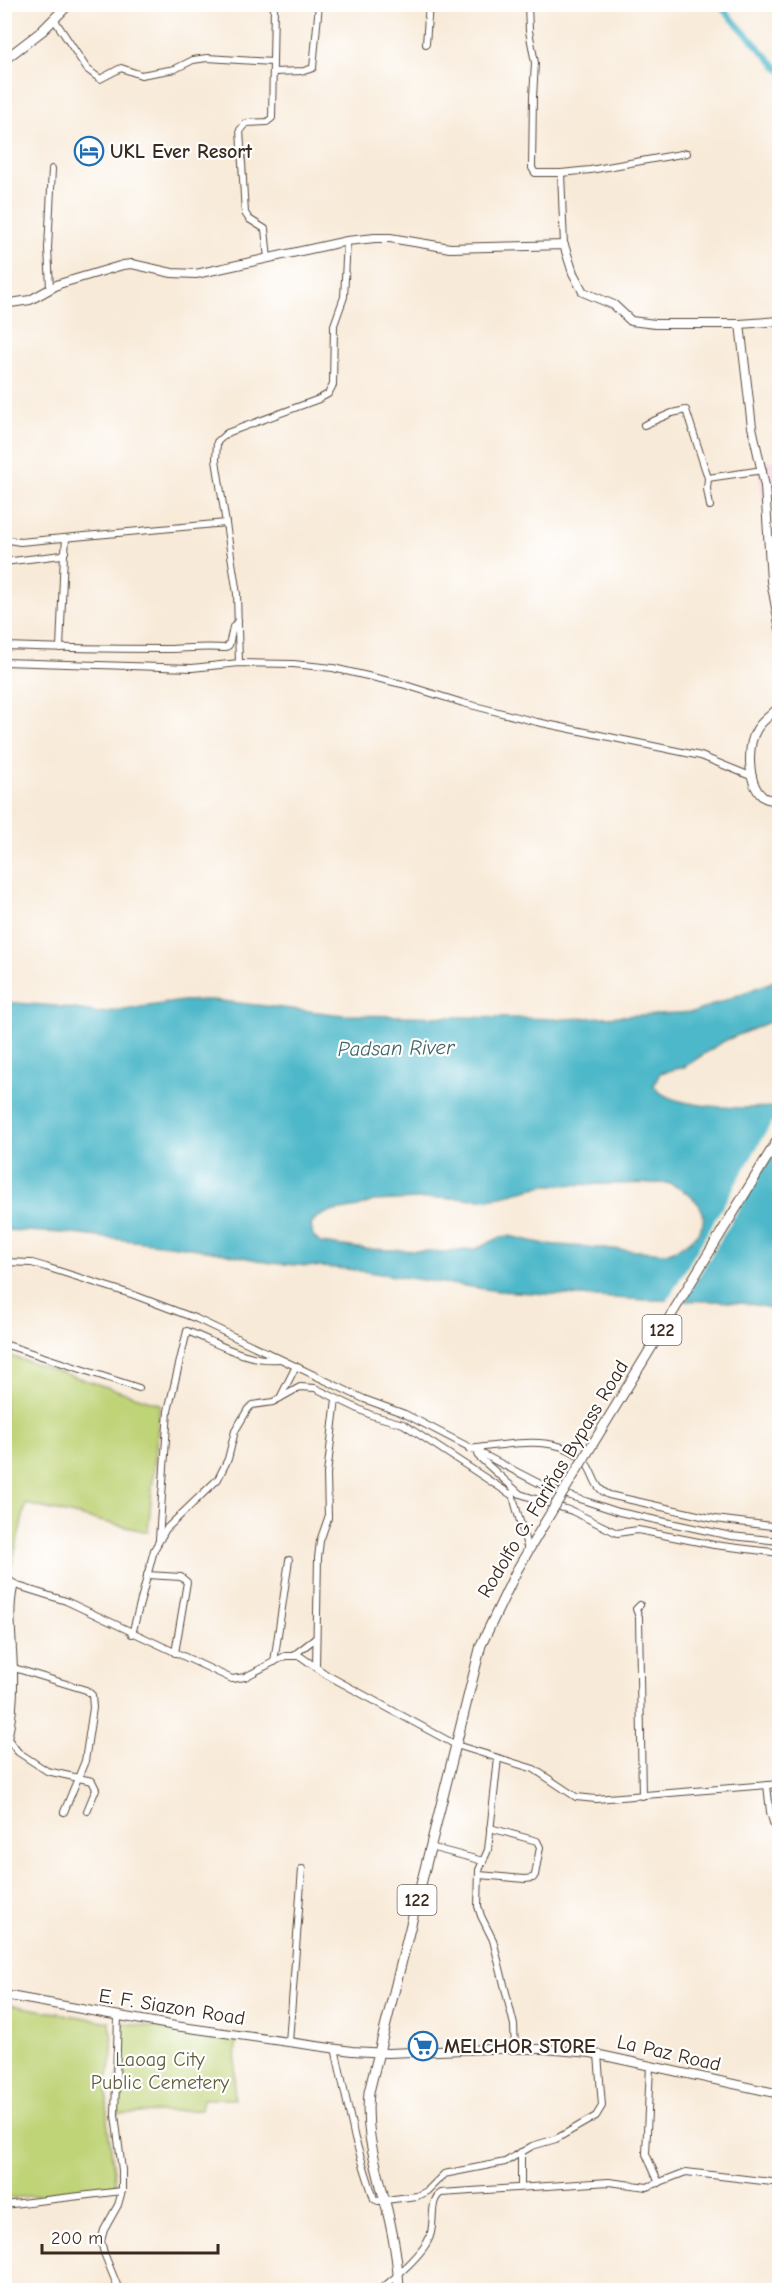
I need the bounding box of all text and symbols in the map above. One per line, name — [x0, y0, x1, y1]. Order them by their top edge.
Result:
hotel icon: UKL Ever Resort — [73, 135, 105, 167]
place label: UKL Ever Resort — [110, 140, 252, 163]
water label: Padsan River — [337, 1035, 456, 1061]
road number: 122 — [642, 1315, 682, 1345]
street label: Rodolfo G. Fariñas Bypass Road — [473, 1356, 633, 1602]
road number: 122 — [398, 1885, 436, 1915]
street label: E. F. Siazon Road — [97, 1984, 247, 2030]
supermarket icon: MELCHOR STORE — [407, 2030, 439, 2062]
street label: La Paz Road — [615, 2030, 723, 2076]
place label: MELCHOR STORE — [444, 2035, 596, 2058]
park label: Laoag City Public Cemetery — [91, 2048, 229, 2094]
scale bar — [42, 2217, 218, 2255]
text: 200 m — [51, 2228, 103, 2249]

